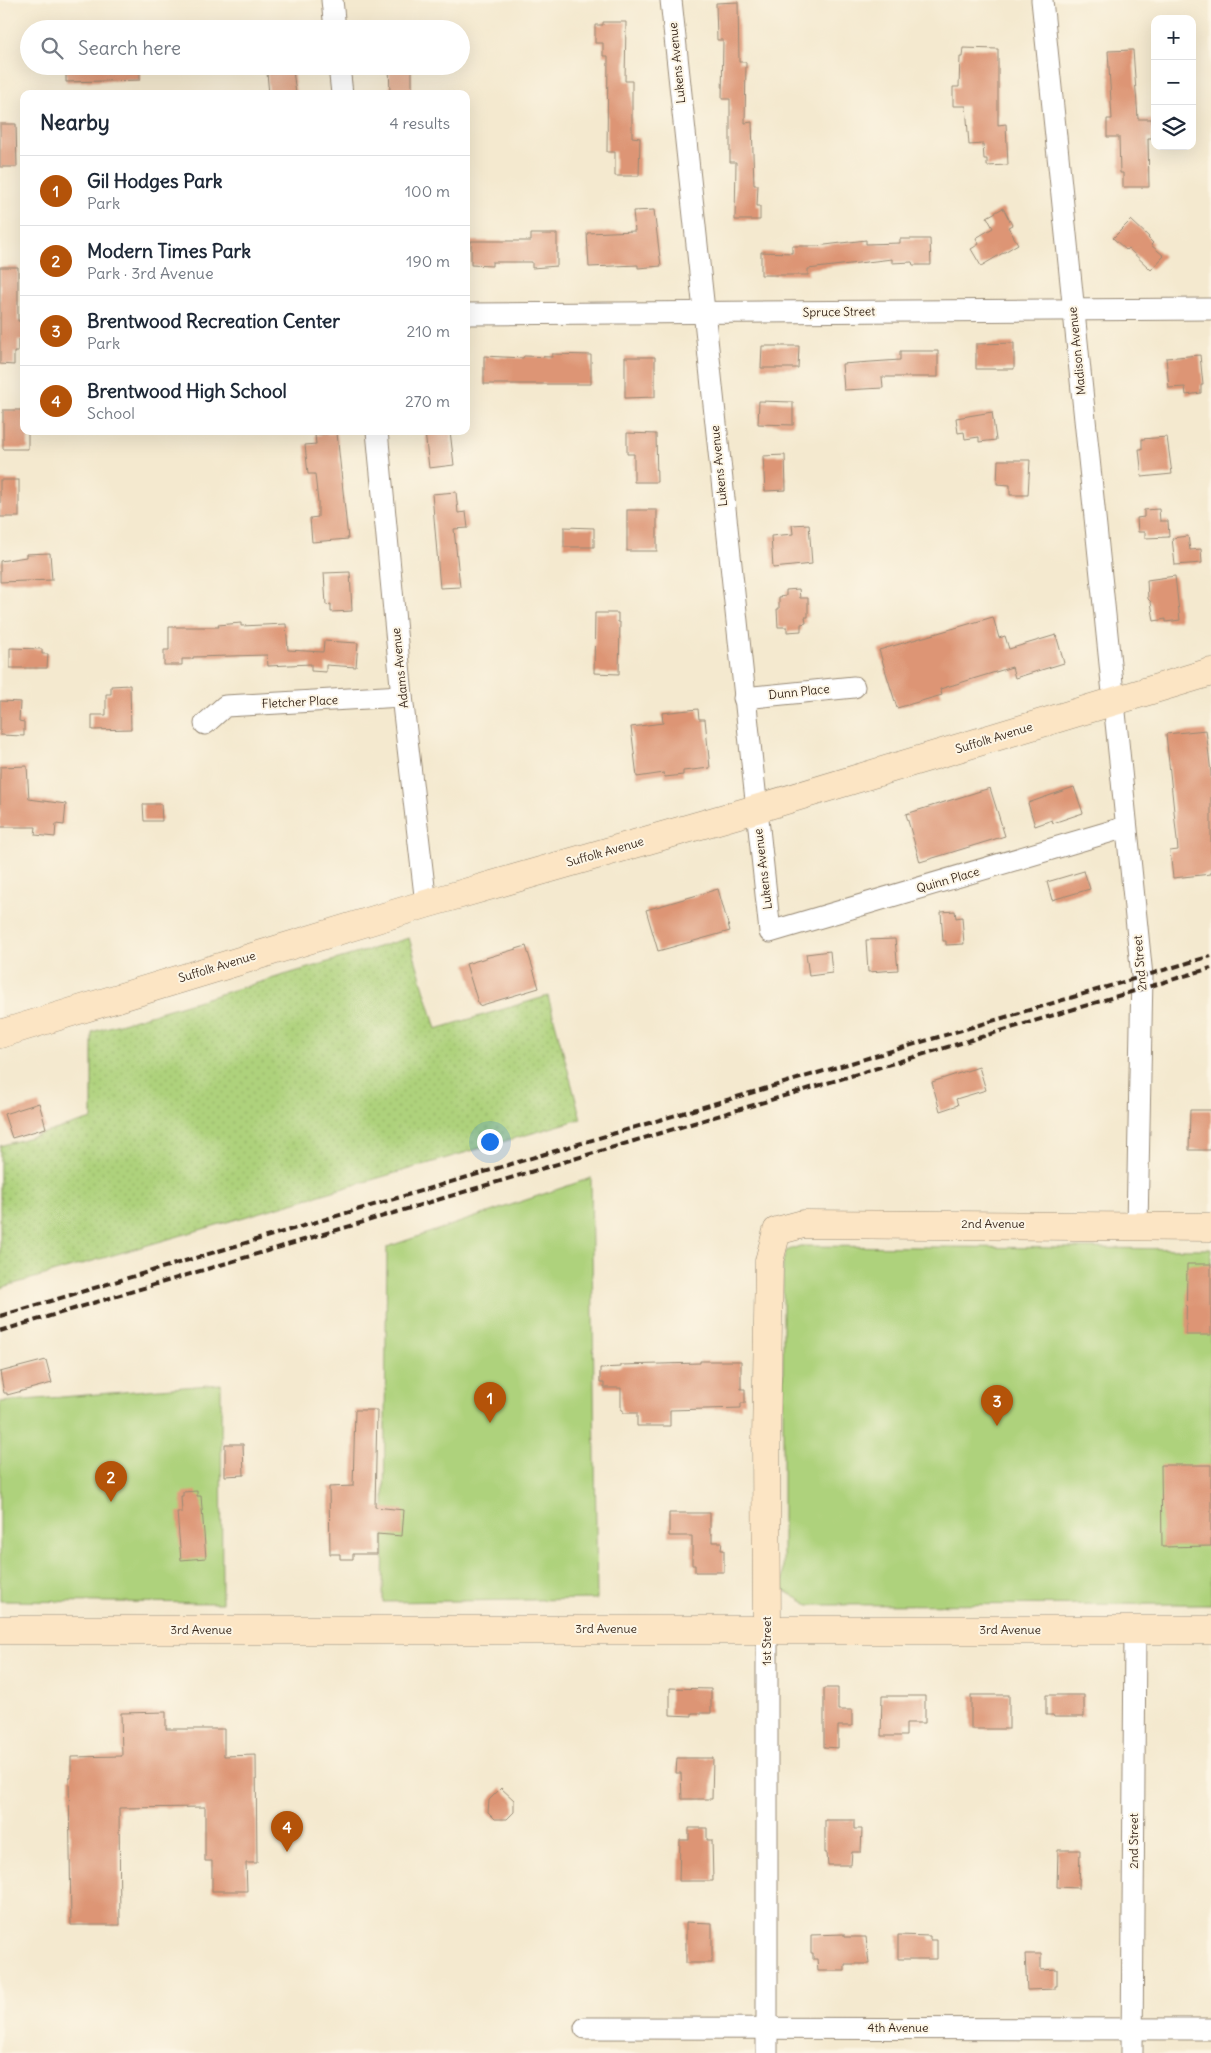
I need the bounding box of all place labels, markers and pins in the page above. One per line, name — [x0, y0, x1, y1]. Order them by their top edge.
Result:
pin: 1 — [474, 1382, 506, 1423]
pin: 3 — [981, 1385, 1013, 1426]
pin: 2 — [95, 1461, 127, 1502]
pin: 4 — [271, 1811, 303, 1852]

